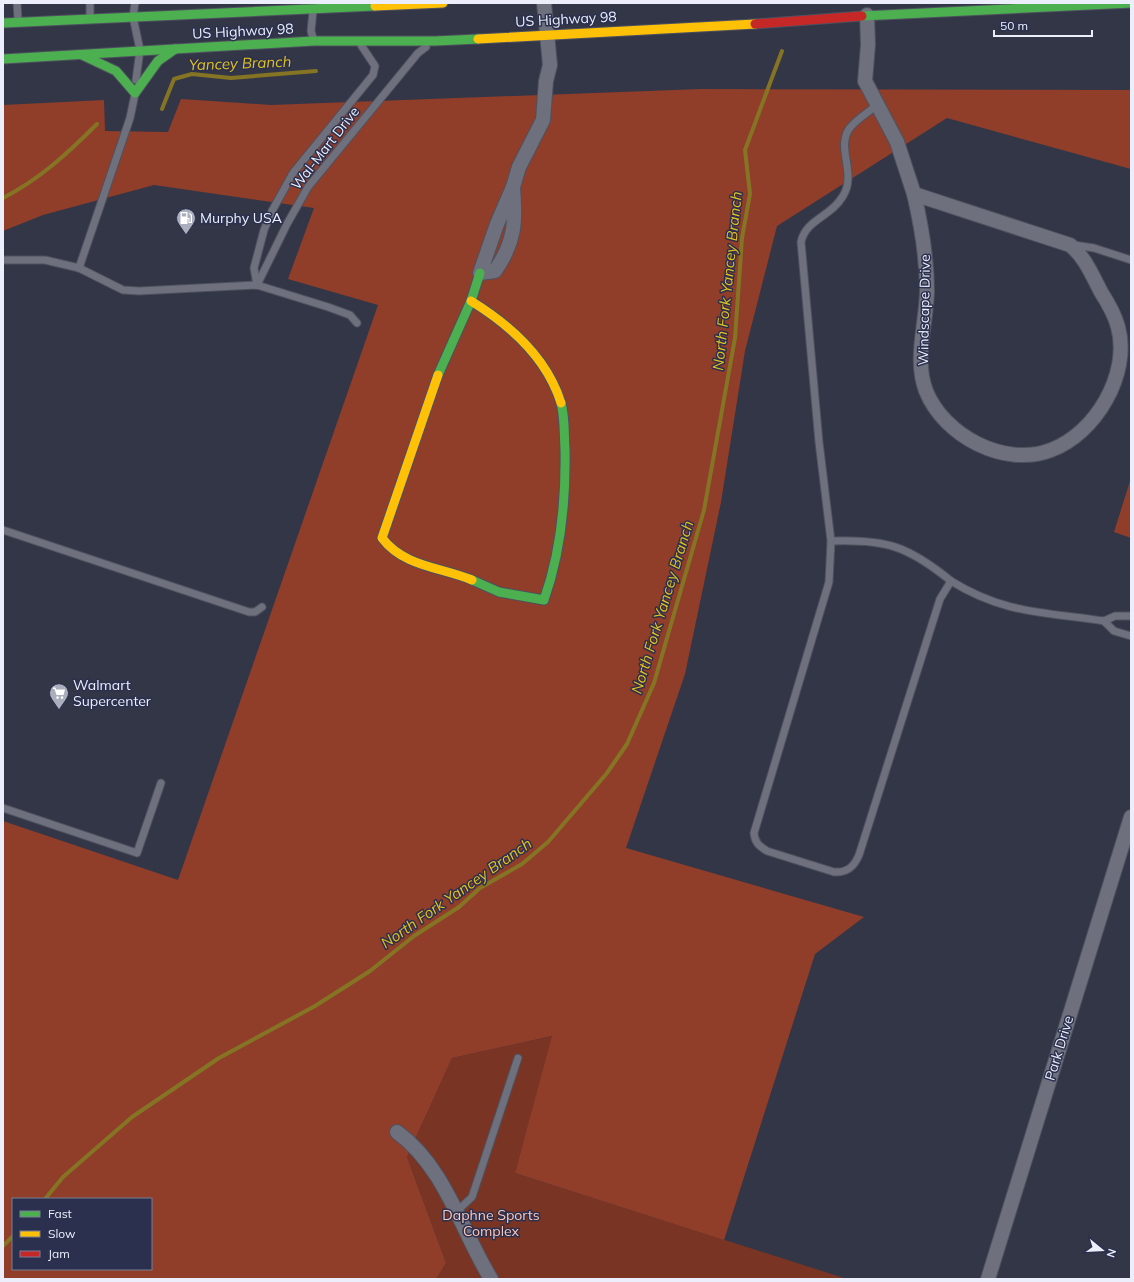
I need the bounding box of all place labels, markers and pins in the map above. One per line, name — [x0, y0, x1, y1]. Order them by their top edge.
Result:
fuel station icon: Murphy USA — [175, 207, 197, 235]
place label: Murphy USA — [200, 209, 283, 227]
place label: Walmart Supercenter — [73, 676, 152, 710]
supermarket icon: Walmart Supercenter — [48, 682, 70, 710]

